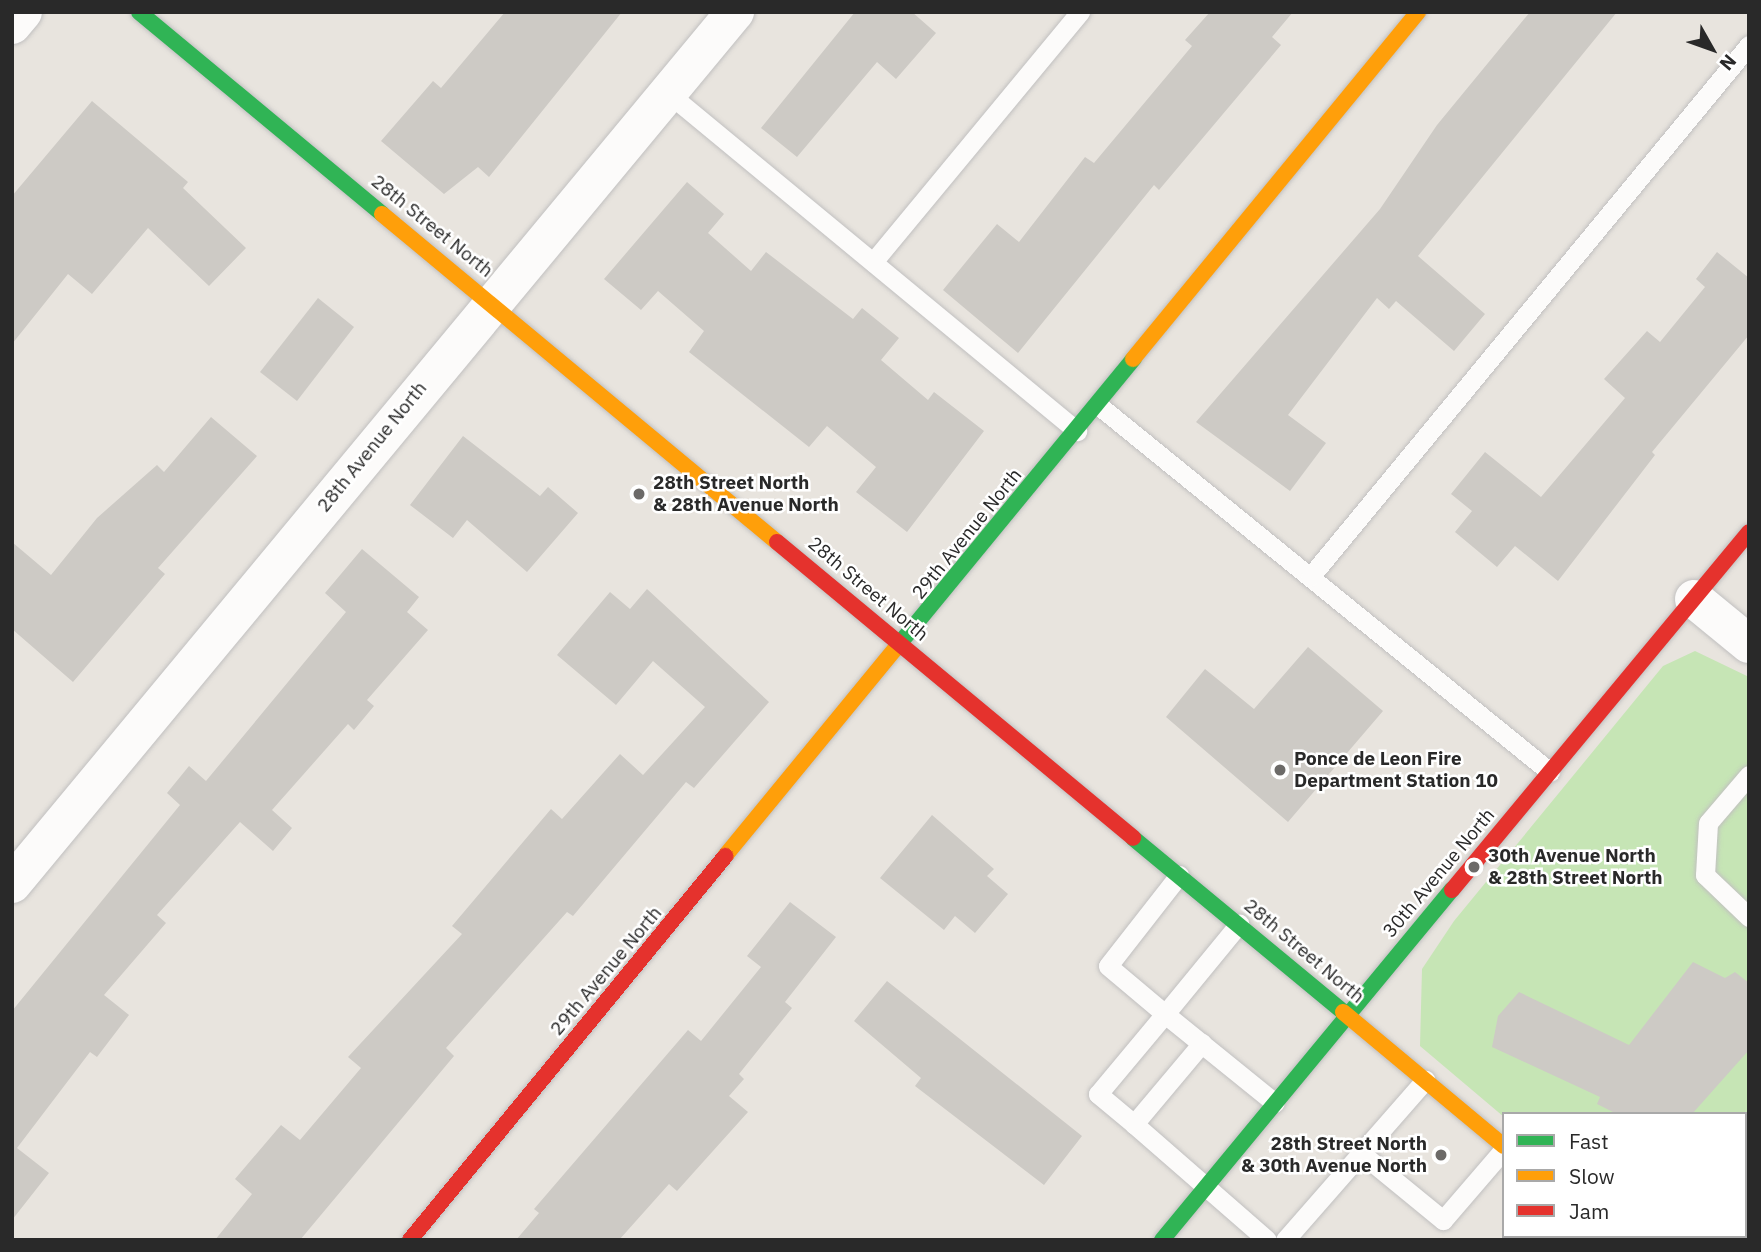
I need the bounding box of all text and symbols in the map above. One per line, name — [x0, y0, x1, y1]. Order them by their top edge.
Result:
north arrow — [1677, 14, 1747, 84]
text: N — [1714, 50, 1742, 75]
street label: 28th Street North — [367, 170, 497, 282]
street label: 28th Avenue North — [312, 377, 432, 517]
street label: 29th Avenue North — [907, 464, 1027, 604]
place label: 28th Street North & 28th Avenue North — [653, 472, 839, 516]
marker: 28th Street North & 28th Avenue North — [631, 486, 647, 502]
street label: 28th Street North — [803, 532, 933, 646]
place label: Ponce de Leon Fire Department Station 10 — [1294, 748, 1498, 792]
marker: Ponce de Leon Fire Department Station 10 — [1272, 762, 1288, 778]
street label: 30th Avenue North — [1378, 804, 1500, 942]
place label: 30th Avenue North & 28th Street North — [1488, 845, 1663, 889]
marker: 30th Avenue North & 28th Street North — [1466, 859, 1482, 875]
street label: 28th Street North — [1239, 894, 1369, 1008]
street label: 29th Avenue North — [545, 902, 667, 1040]
legend — [1502, 1112, 1747, 1238]
text: Fast — [1569, 1127, 1609, 1155]
place label: 28th Street North & 30th Avenue North — [1241, 1133, 1427, 1177]
marker: 28th Street North & 30th Avenue North — [1433, 1147, 1449, 1163]
text: Slow — [1569, 1162, 1615, 1190]
text: Jam — [1569, 1197, 1609, 1225]

